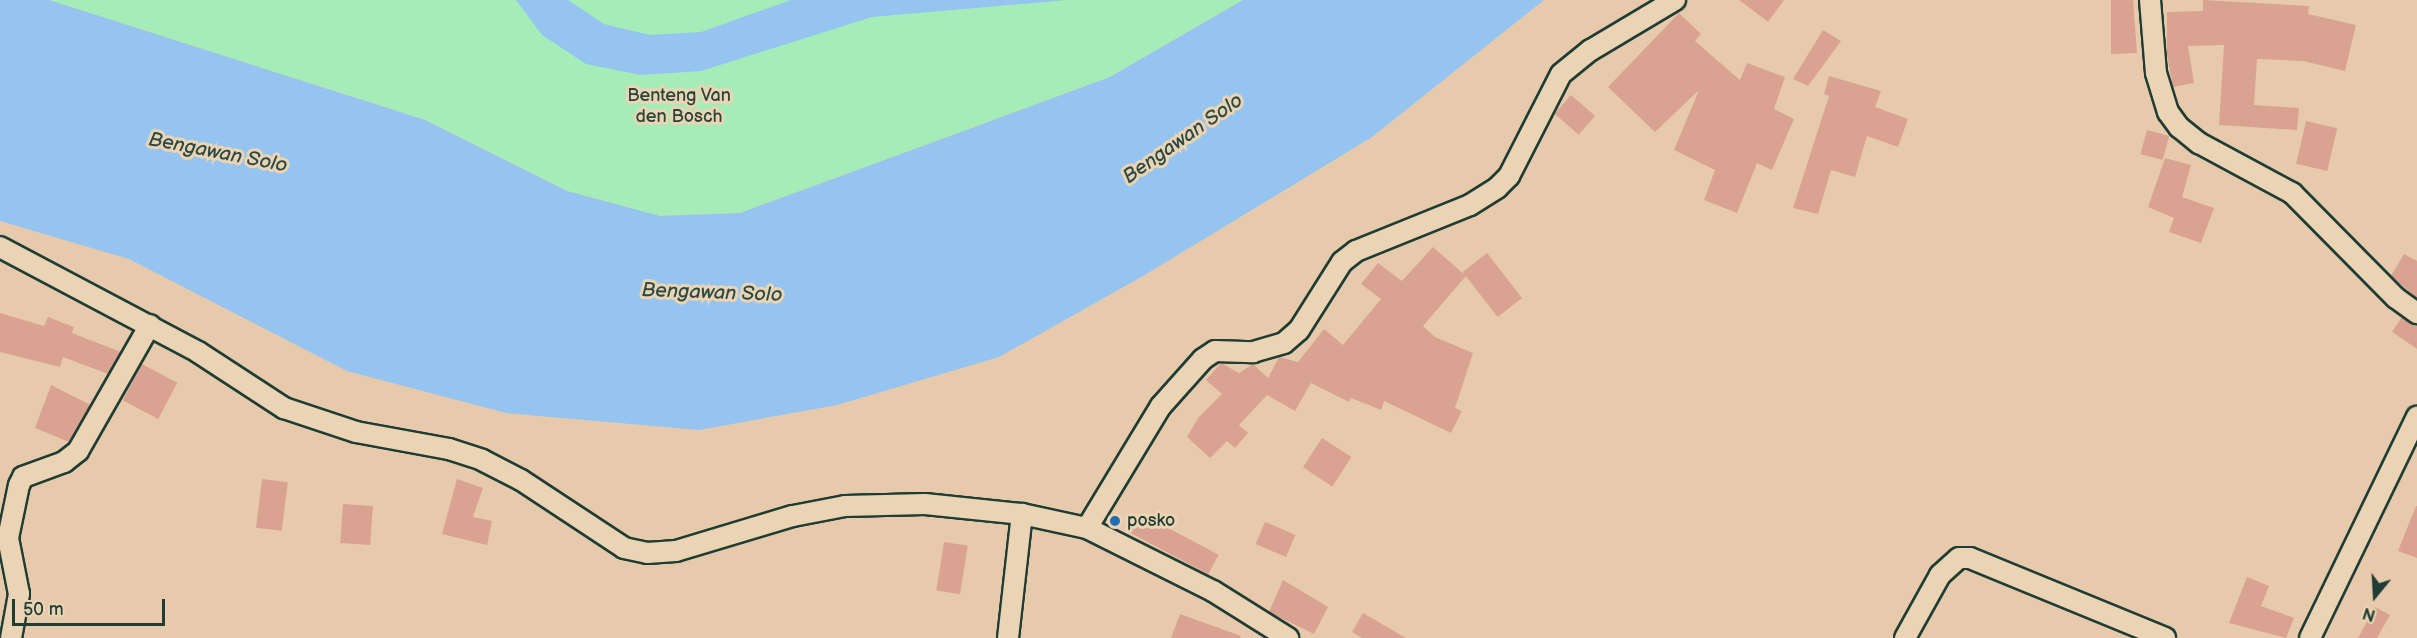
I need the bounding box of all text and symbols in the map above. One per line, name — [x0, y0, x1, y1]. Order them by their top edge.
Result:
park label: Benteng Van den Bosch — [627, 86, 731, 128]
water label: Bengawan Solo — [1118, 89, 1248, 189]
water label: Bengawan Solo — [146, 128, 290, 178]
water label: Bengawan Solo — [641, 279, 783, 307]
place label: posko — [1127, 510, 1175, 532]
marker: posko — [1108, 514, 1122, 528]
north arrow — [2345, 566, 2405, 626]
scale bar — [15, 587, 168, 625]
text: 50 m — [23, 599, 64, 620]
text: N — [2361, 603, 2378, 624]

